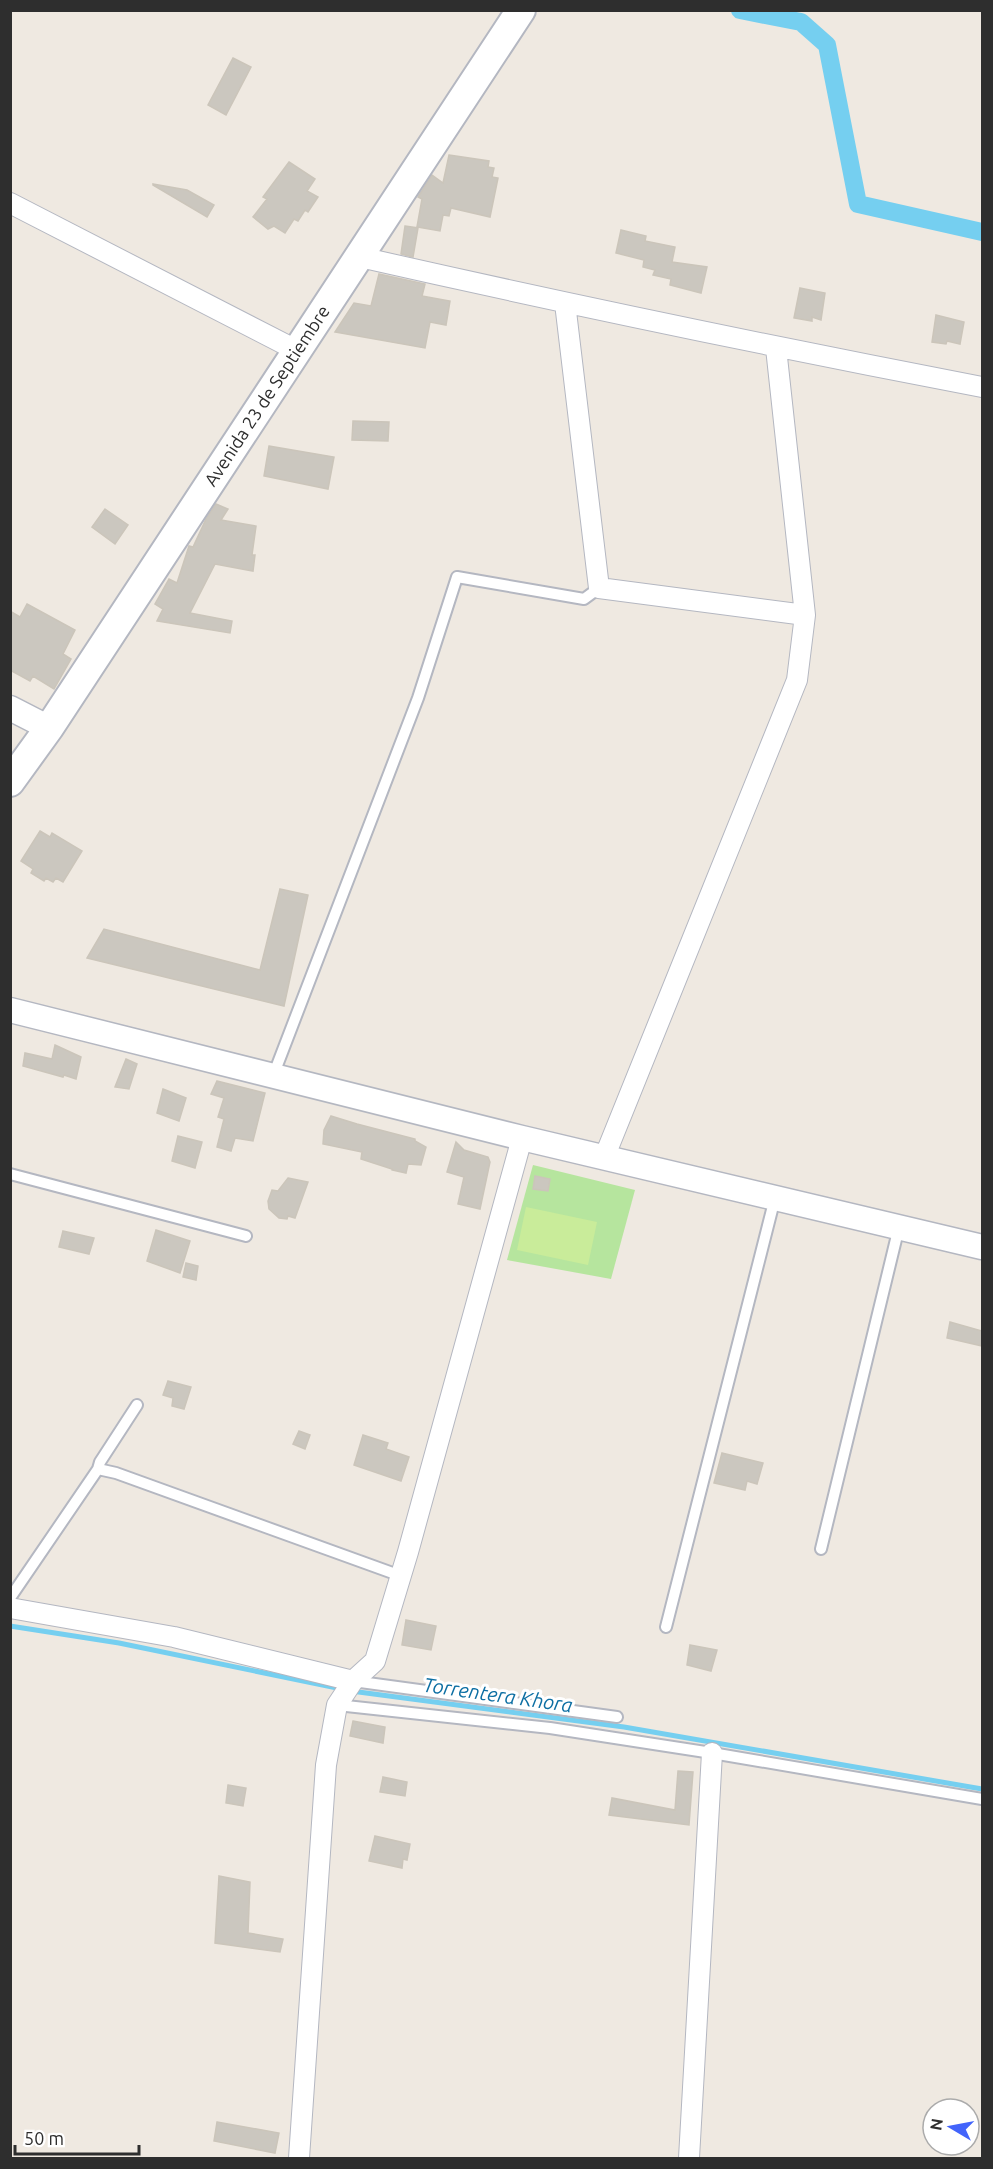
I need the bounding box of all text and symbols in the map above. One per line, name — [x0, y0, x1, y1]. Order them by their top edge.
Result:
street label: Avenida 23 de Septiembre — [200, 301, 333, 489]
water label: Torrentera Khora — [422, 1673, 574, 1716]
north arrow — [921, 2097, 981, 2157]
text: N — [926, 2117, 946, 2132]
scale bar — [15, 2118, 140, 2156]
text: 50 m — [24, 2128, 64, 2148]

